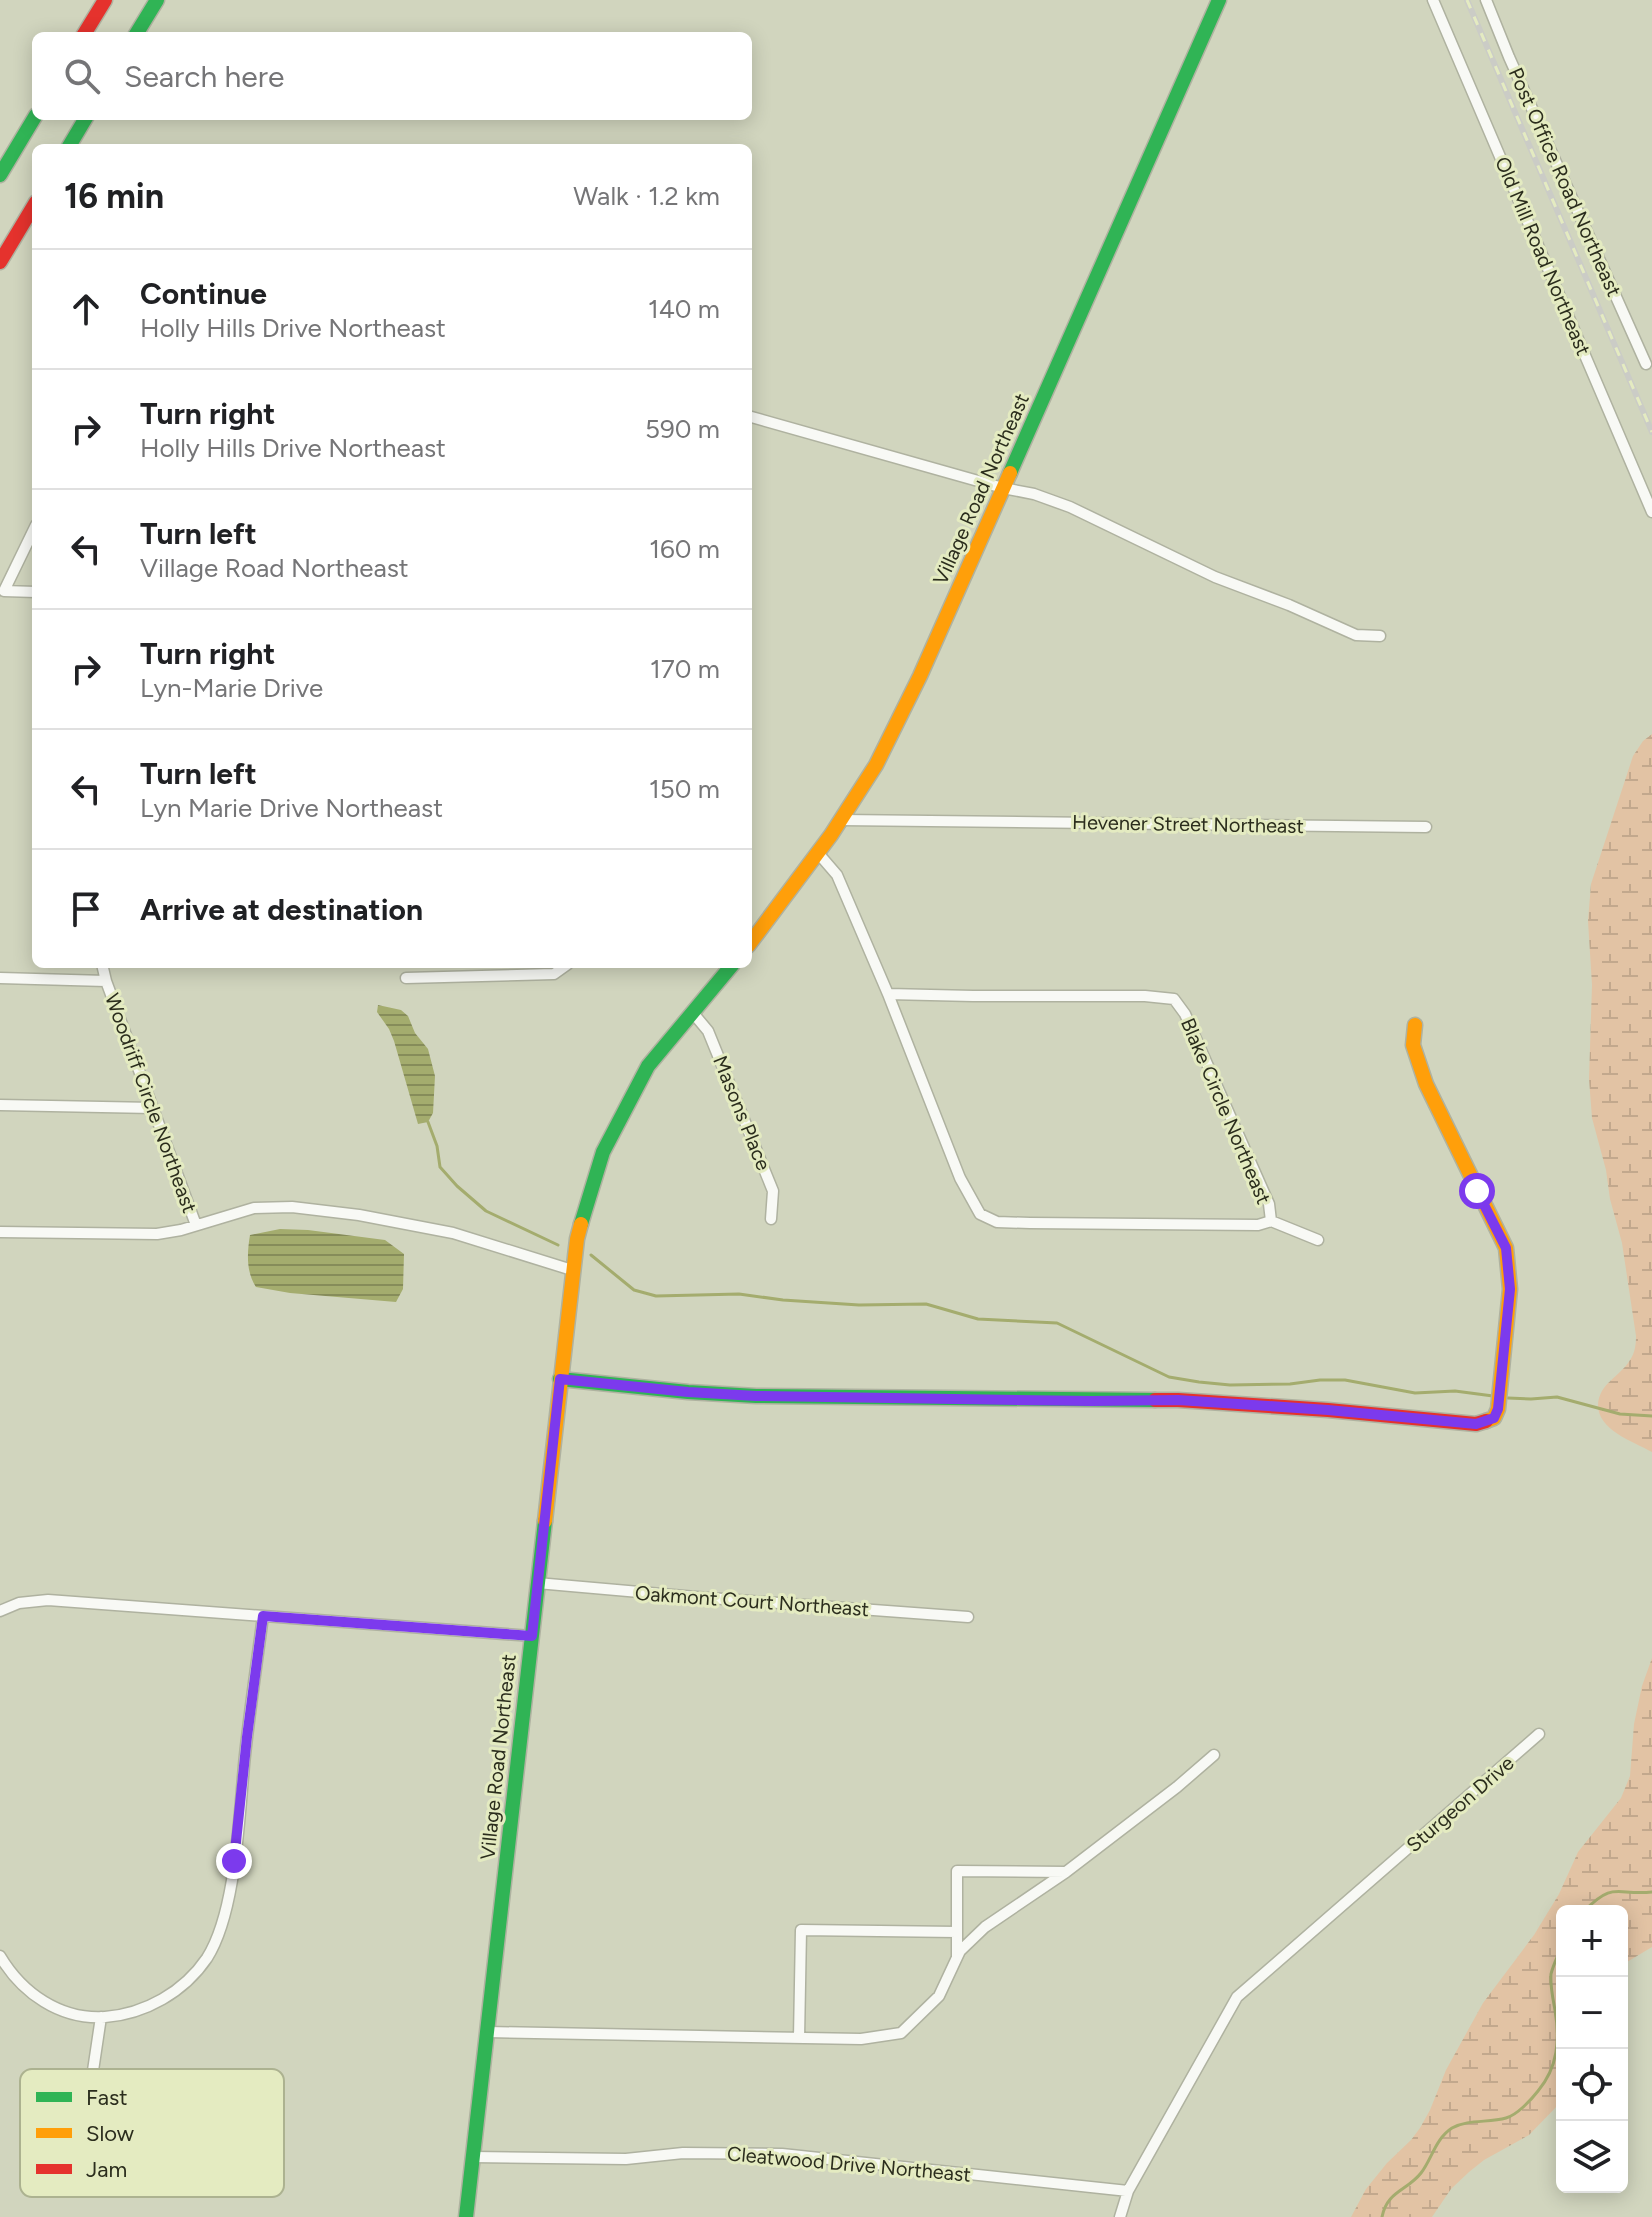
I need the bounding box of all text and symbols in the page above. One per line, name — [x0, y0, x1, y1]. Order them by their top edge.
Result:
search box — [32, 32, 752, 120]
icon: search — [60, 54, 104, 98]
text: Search here — [124, 58, 284, 95]
street label: Post Office Road Northeast — [1504, 64, 1626, 300]
street label: Old Mill Road Northeast — [1490, 153, 1596, 359]
text: 16 min — [64, 176, 164, 217]
text: Walk · 1.2 km — [573, 180, 720, 212]
text: Continue — [140, 275, 267, 312]
icon: ahead — [64, 287, 108, 331]
text: 140 m — [648, 293, 720, 325]
text: Holly Hills Drive Northeast — [140, 312, 446, 344]
street label: Village Road Northeast — [928, 390, 1034, 588]
text: Turn right — [140, 395, 275, 432]
icon: right — [64, 407, 108, 451]
text: 590 m — [645, 413, 720, 445]
text: Holly Hills Drive Northeast — [140, 432, 446, 464]
text: Turn left — [140, 515, 257, 552]
icon: left — [64, 527, 108, 571]
text: 160 m — [649, 533, 720, 565]
text: Village Road Northeast — [140, 552, 409, 584]
text: Turn right — [140, 635, 275, 672]
icon: right — [64, 647, 108, 691]
text: 170 m — [650, 653, 720, 685]
text: Lyn-Marie Drive — [140, 672, 323, 704]
text: Turn left — [140, 755, 257, 792]
icon: left — [64, 767, 108, 811]
text: 150 m — [649, 773, 720, 805]
text: Lyn Marie Drive Northeast — [140, 792, 443, 824]
street label: Hevener Street Northeast — [1072, 810, 1304, 838]
icon: arrive — [64, 887, 108, 931]
text: Arrive at destination — [140, 891, 423, 928]
street label: Woodriff Circle Northeast — [100, 990, 202, 1216]
street label: Blake Circle Northeast — [1176, 1014, 1276, 1208]
street label: Masons Place — [708, 1052, 776, 1174]
route start — [1459, 1173, 1495, 1209]
street label: Oakmont Court Northeast — [634, 1581, 870, 1621]
street label: Village Road Northeast — [475, 1653, 521, 1861]
street label: Sturgeon Drive — [1401, 1751, 1519, 1857]
route end — [216, 1843, 252, 1879]
map controls — [1556, 1905, 1628, 2193]
button: + — [1556, 1905, 1628, 1977]
button: − — [1556, 1977, 1628, 2049]
button: locate — [1556, 2049, 1628, 2121]
legend — [20, 2069, 284, 2197]
text: Fast — [86, 2084, 128, 2111]
text: Slow — [86, 2120, 135, 2147]
button: layers — [1556, 2121, 1628, 2193]
street label: Cleatwood Drive Northeast — [726, 2141, 972, 2187]
text: Jam — [86, 2156, 127, 2183]

